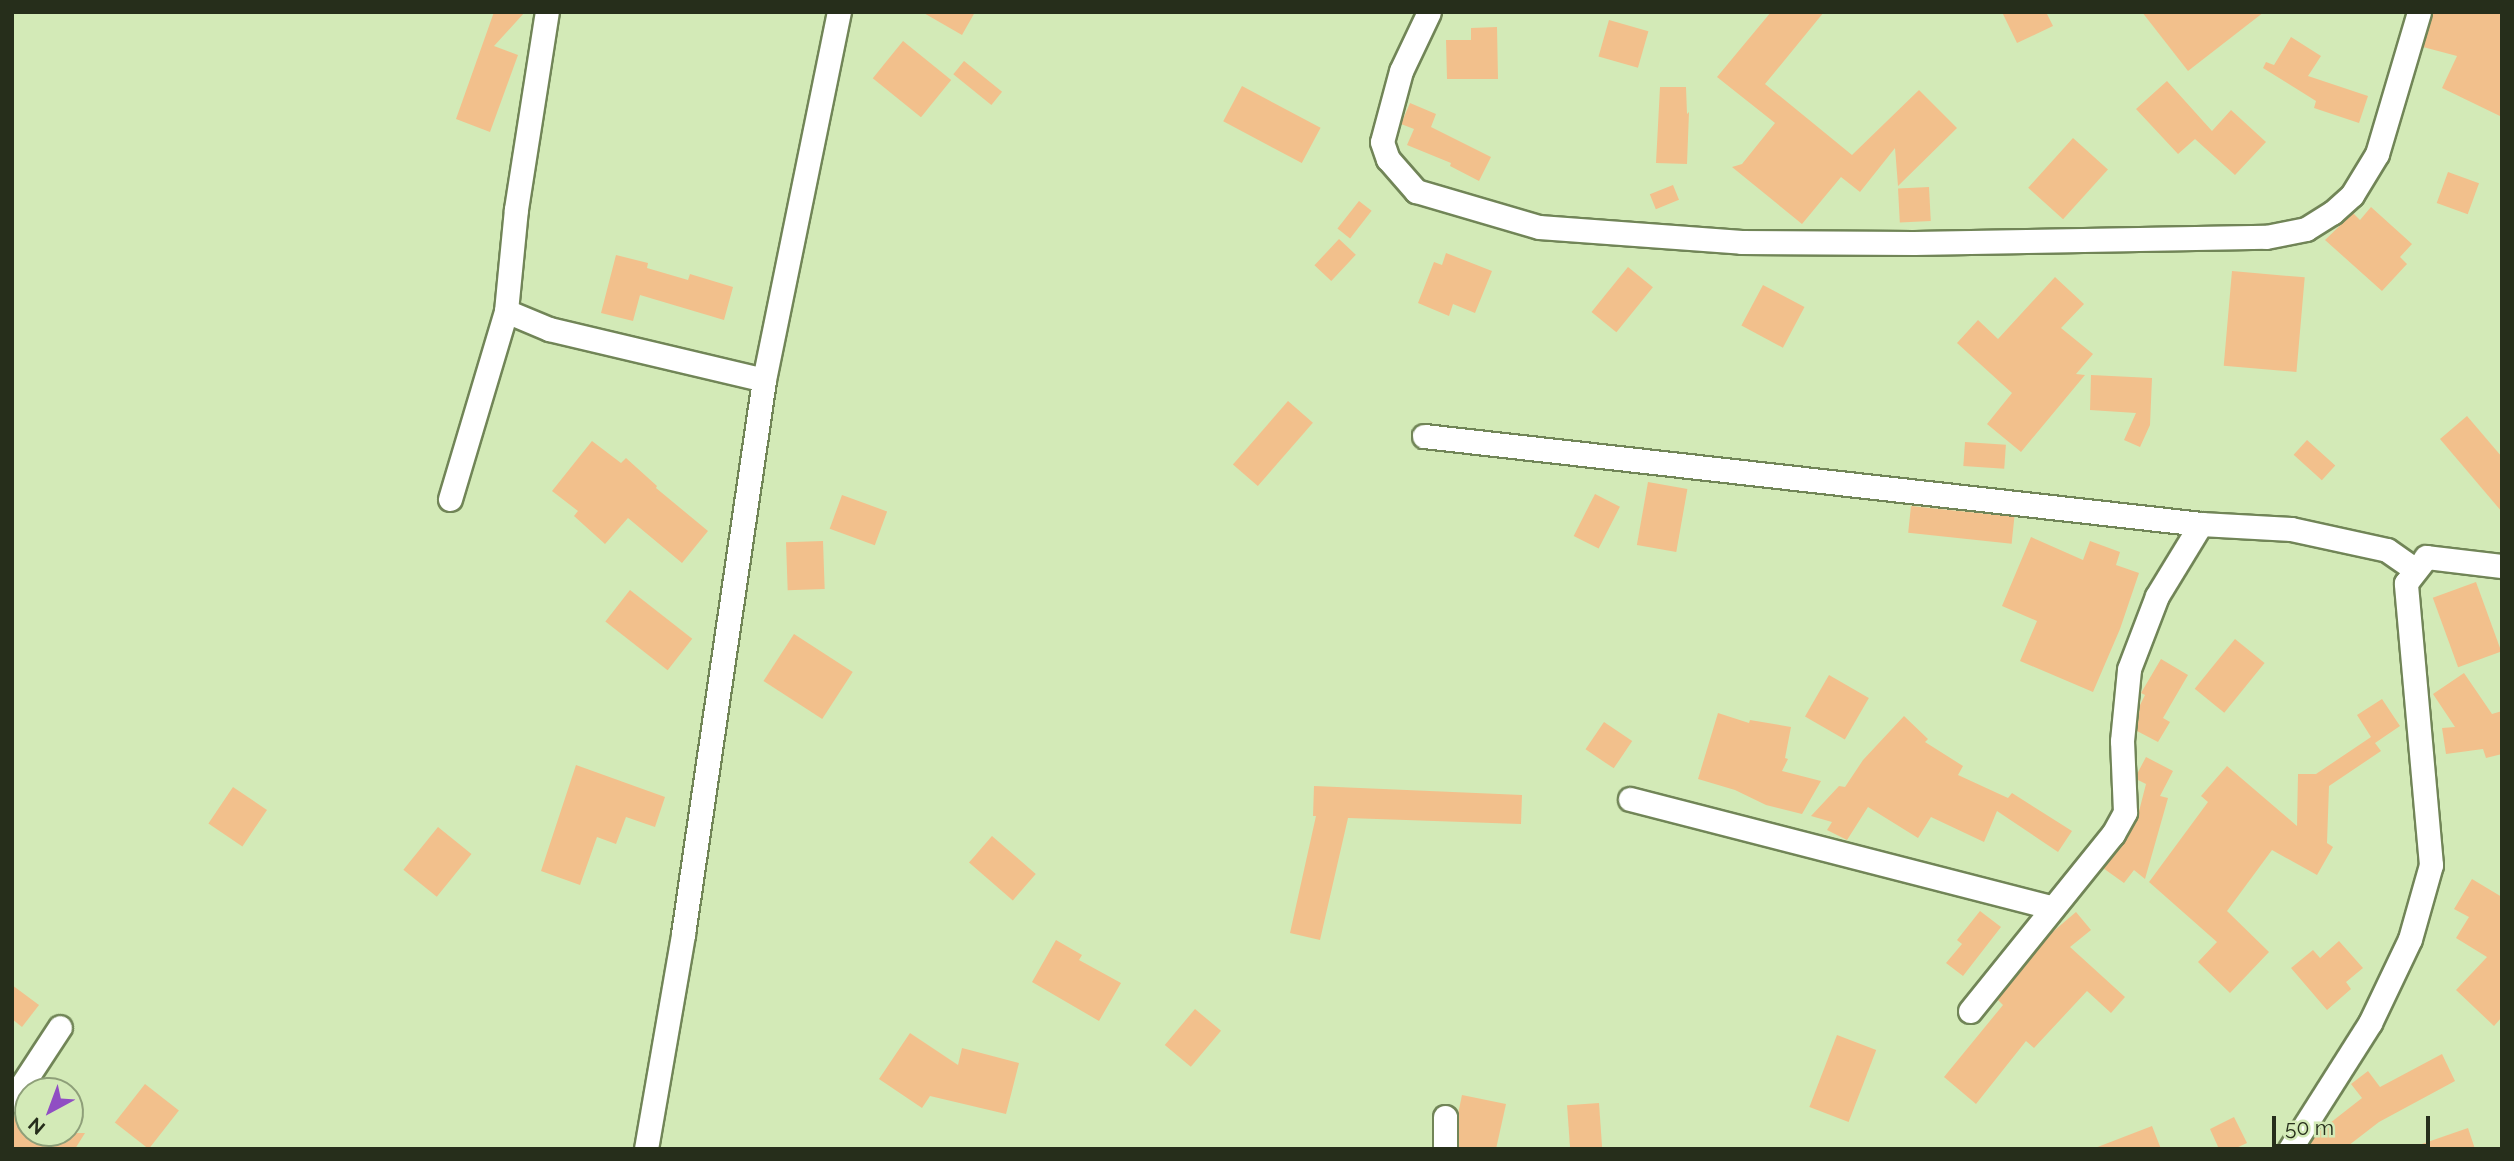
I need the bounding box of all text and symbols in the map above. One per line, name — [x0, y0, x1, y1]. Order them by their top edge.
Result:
north arrow — [14, 1077, 84, 1147]
scale bar — [2276, 1102, 2434, 1146]
text: N — [24, 1113, 49, 1139]
text: 50 m — [2285, 1115, 2334, 1140]

